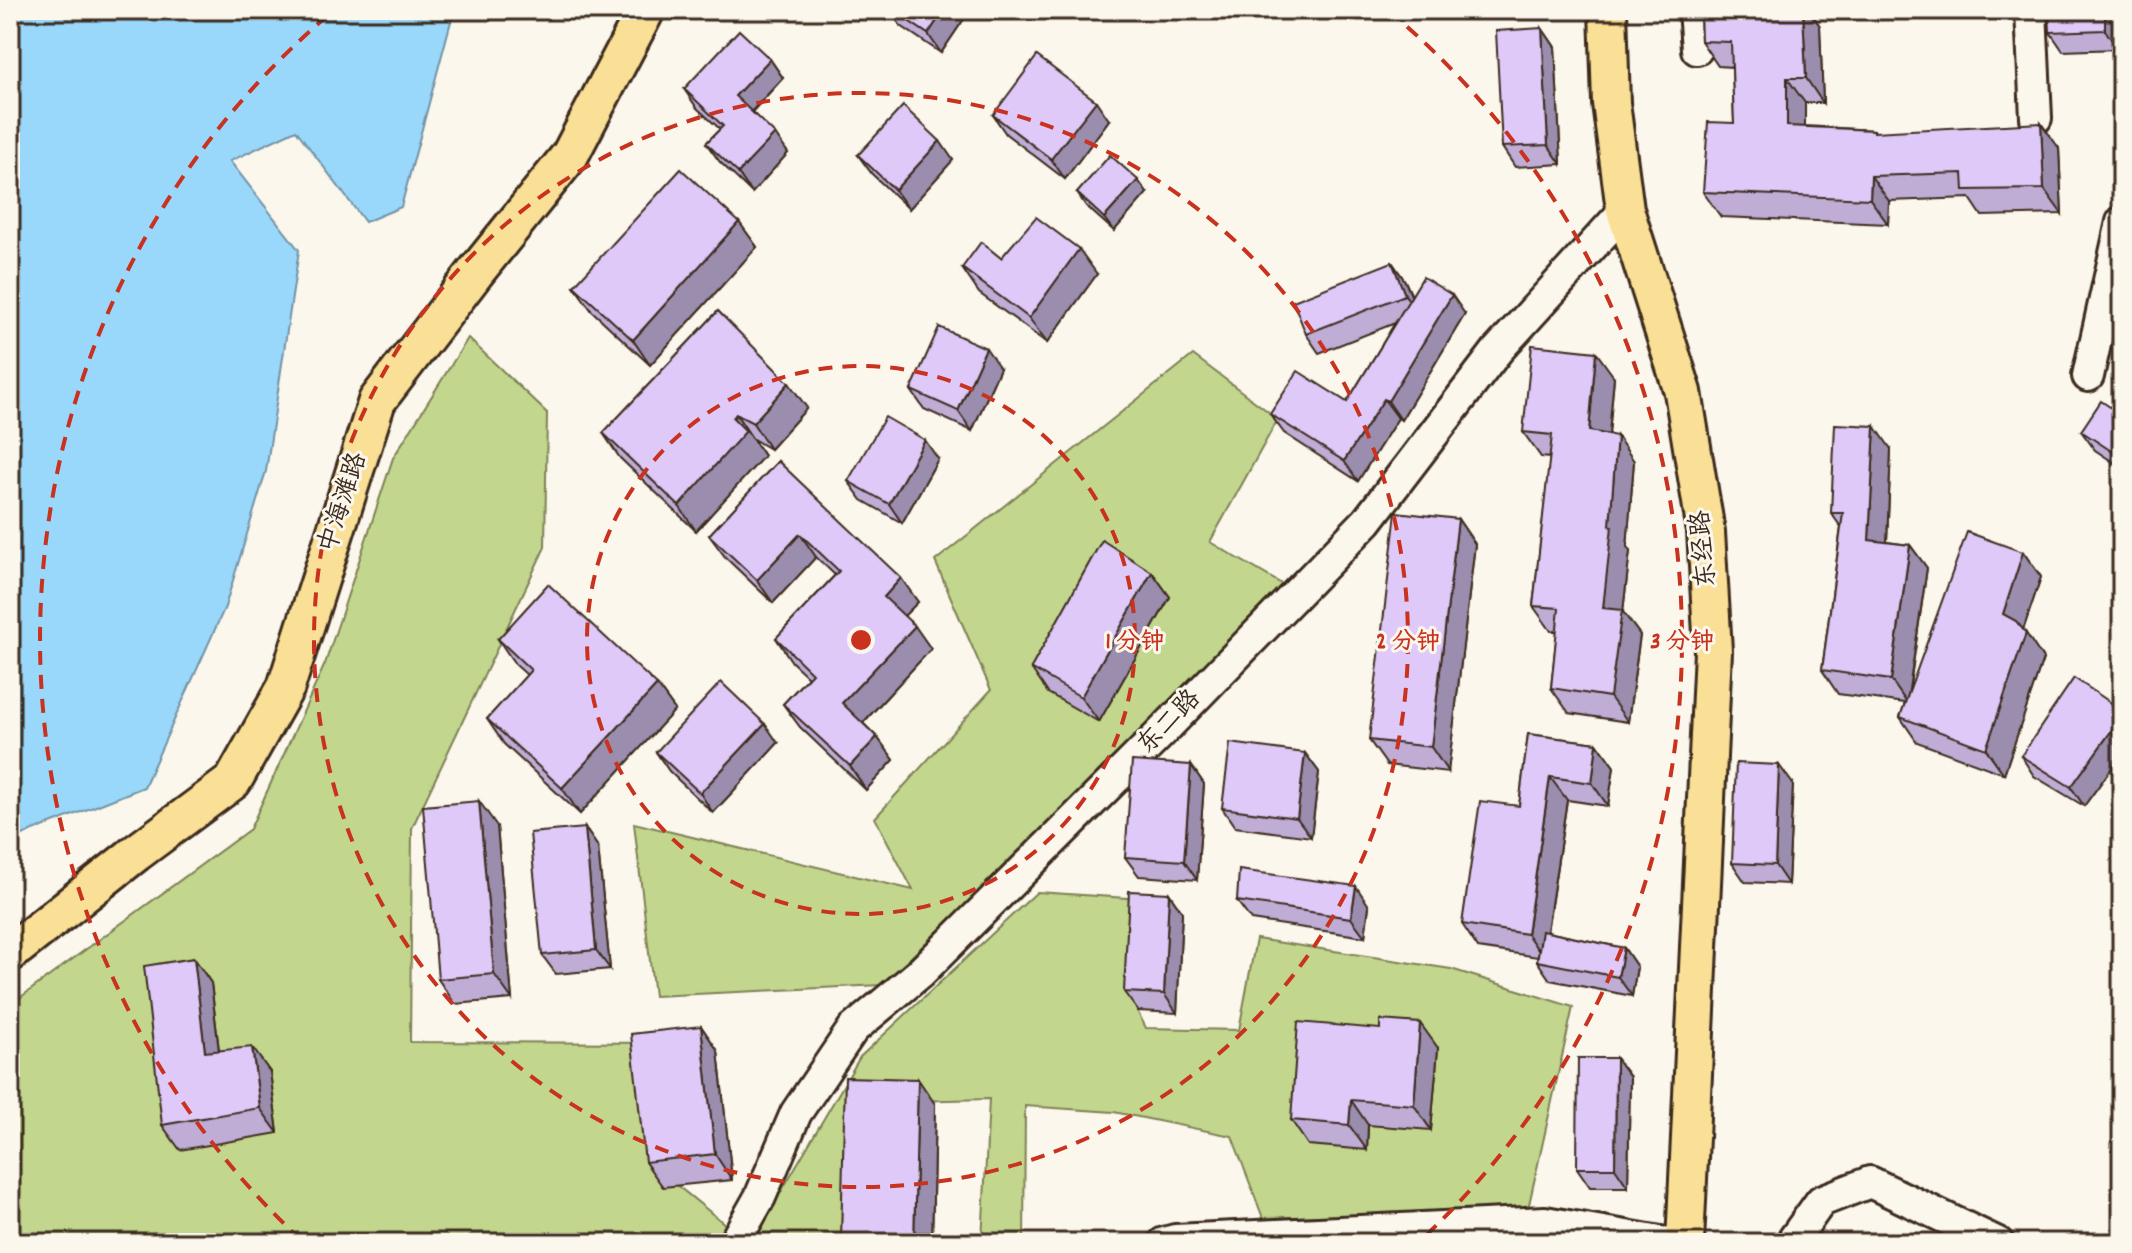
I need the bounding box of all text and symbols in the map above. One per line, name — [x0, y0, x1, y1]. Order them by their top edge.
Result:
street label: 中海滩路 — [310, 448, 378, 558]
street label: 东经路 — [1683, 509, 1727, 589]
centre of rings — [847, 626, 875, 654]
text: 1 分钟 — [1106, 626, 1164, 660]
text: 2 分钟 — [1376, 626, 1440, 660]
text: 3 分钟 — [1650, 626, 1714, 660]
street label: 东二路 — [1130, 682, 1210, 764]

